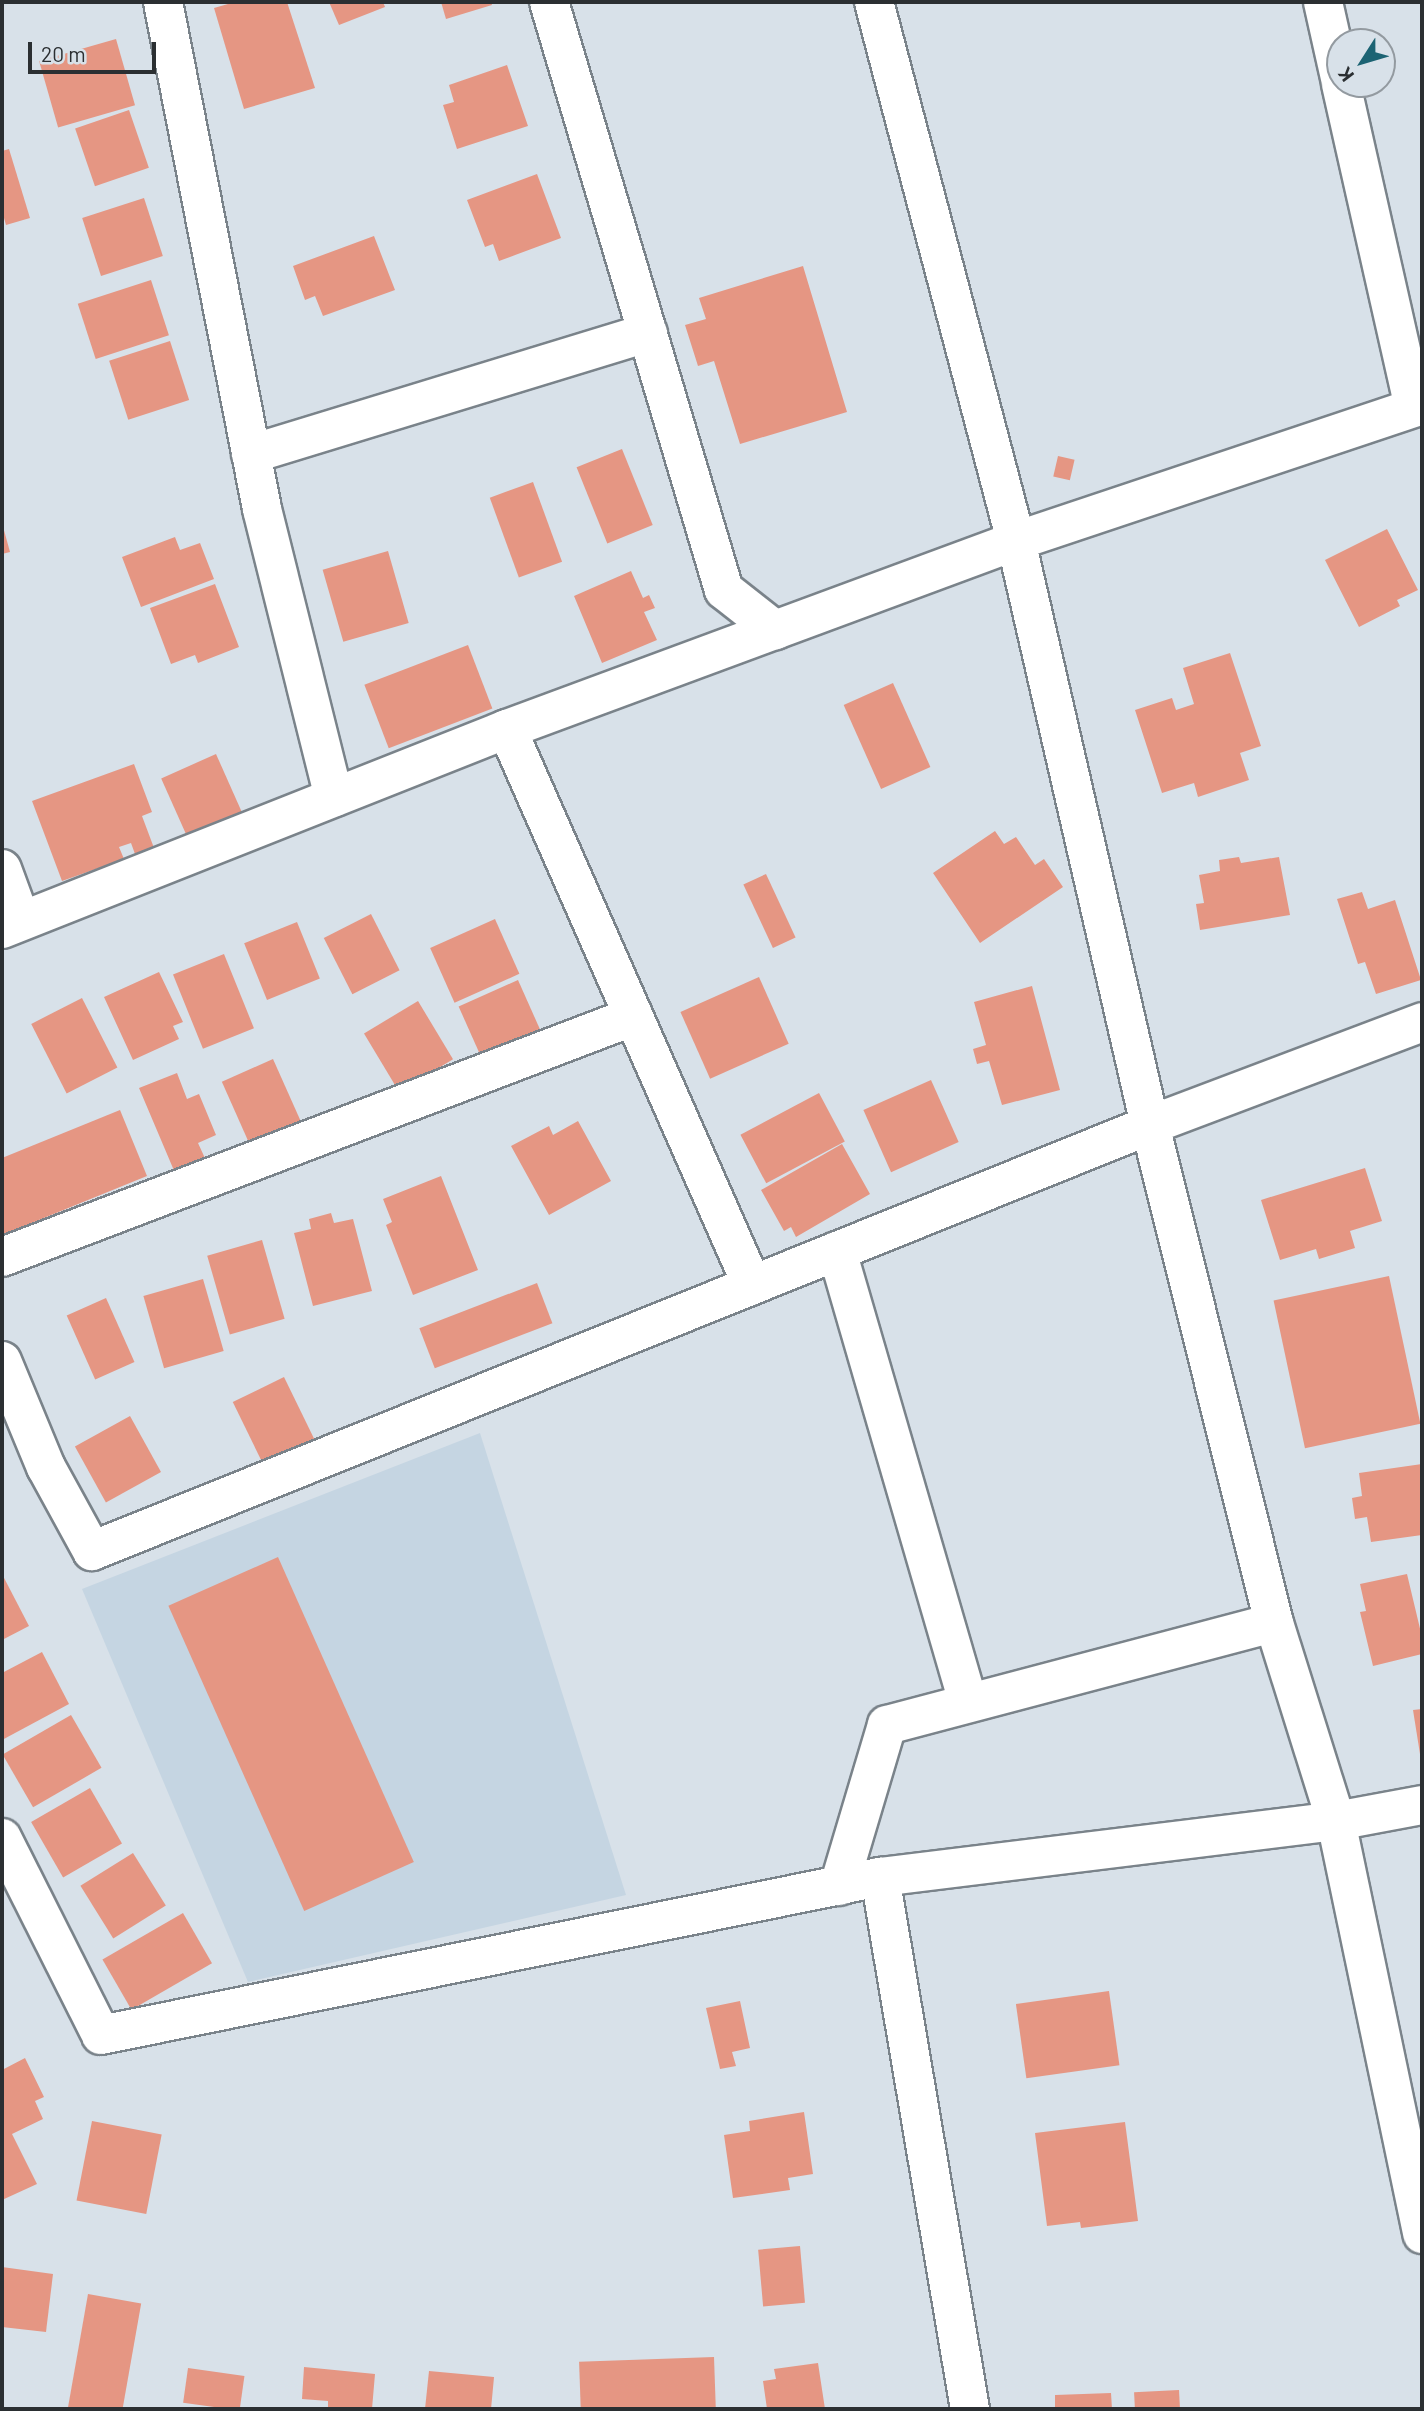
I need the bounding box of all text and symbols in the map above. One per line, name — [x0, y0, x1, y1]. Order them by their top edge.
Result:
scale bar — [32, 28, 159, 72]
north arrow — [1326, 28, 1396, 98]
text: 20 m — [41, 41, 86, 66]
text: K — [1333, 63, 1358, 86]

